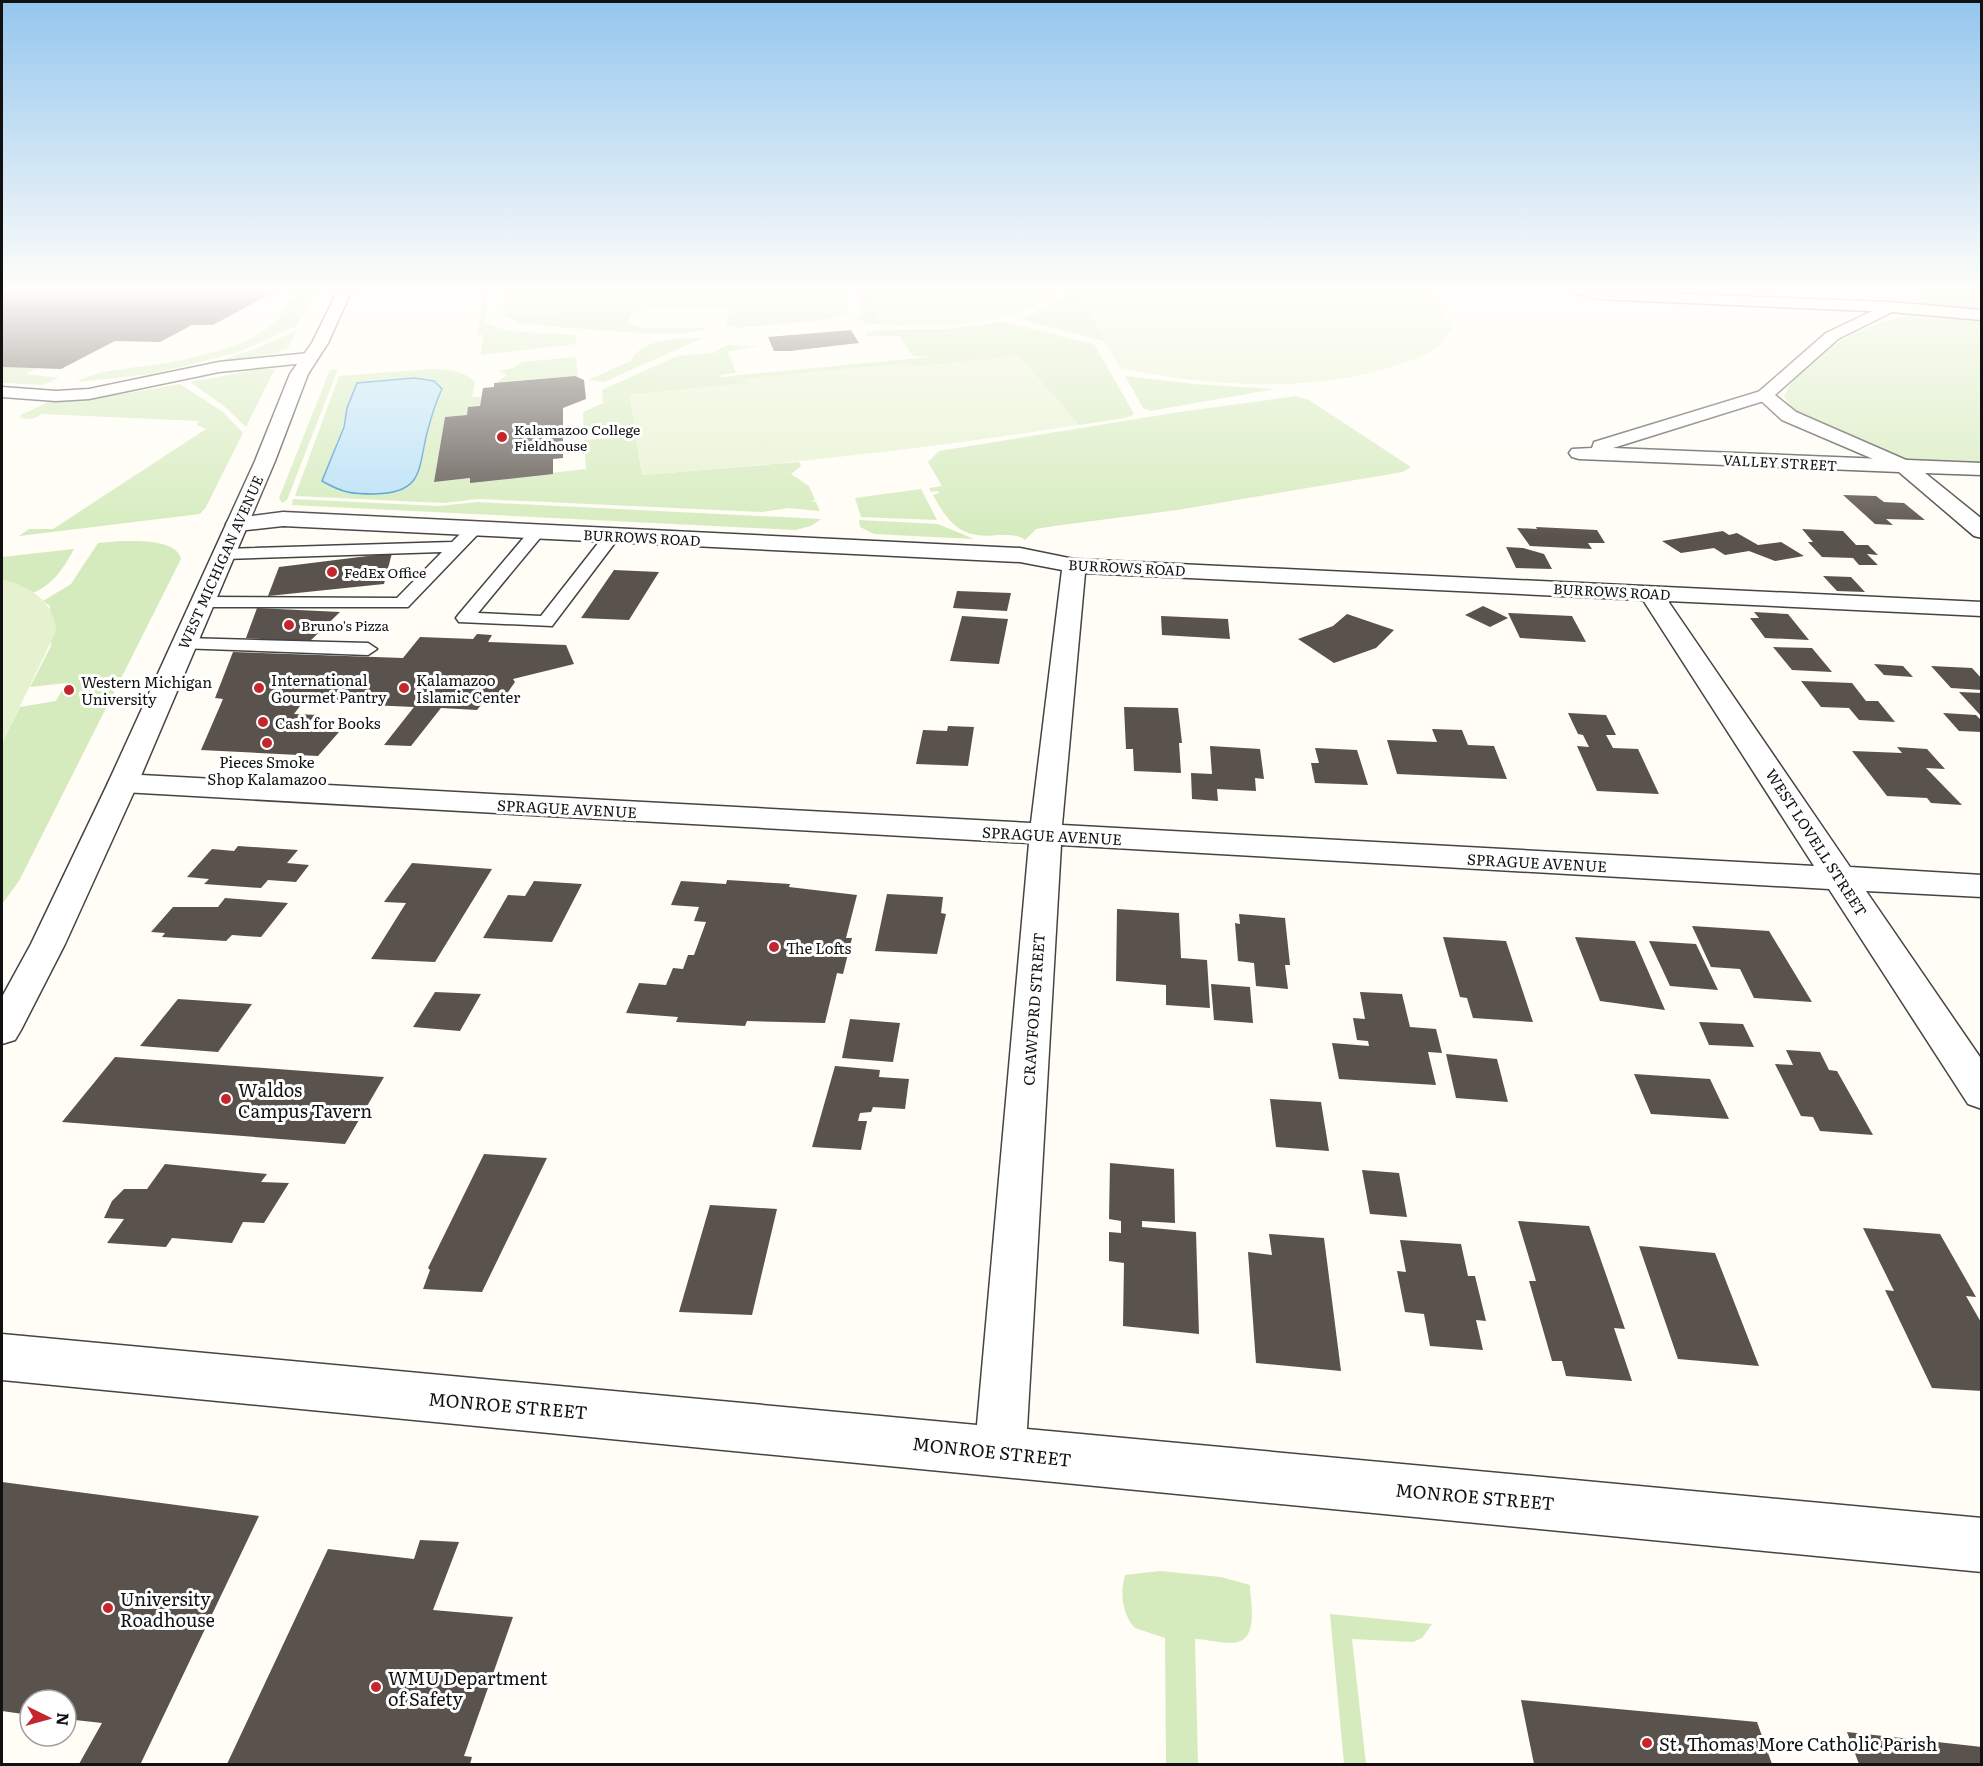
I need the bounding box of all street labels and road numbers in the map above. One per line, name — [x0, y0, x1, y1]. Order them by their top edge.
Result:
street label: VALLEY STREET — [1722, 449, 1838, 475]
street label: WEST MICHIGAN AVENUE — [173, 472, 267, 652]
street label: BURROWS ROAD — [583, 524, 701, 550]
street label: BURROWS ROAD — [1068, 554, 1186, 580]
street label: BURROWS ROAD — [1553, 578, 1671, 604]
street label: WEST LOVELL STREET — [1760, 764, 1874, 920]
street label: SPRAGUE AVENUE — [497, 793, 637, 823]
street label: SPRAGUE AVENUE — [982, 820, 1122, 850]
street label: SPRAGUE AVENUE — [1467, 847, 1607, 877]
street label: CRAWFORD STREET — [1016, 932, 1050, 1086]
street label: MONROE STREET — [427, 1385, 589, 1425]
street label: MONROE STREET — [911, 1429, 1073, 1473]
street label: MONROE STREET — [1394, 1476, 1556, 1516]

